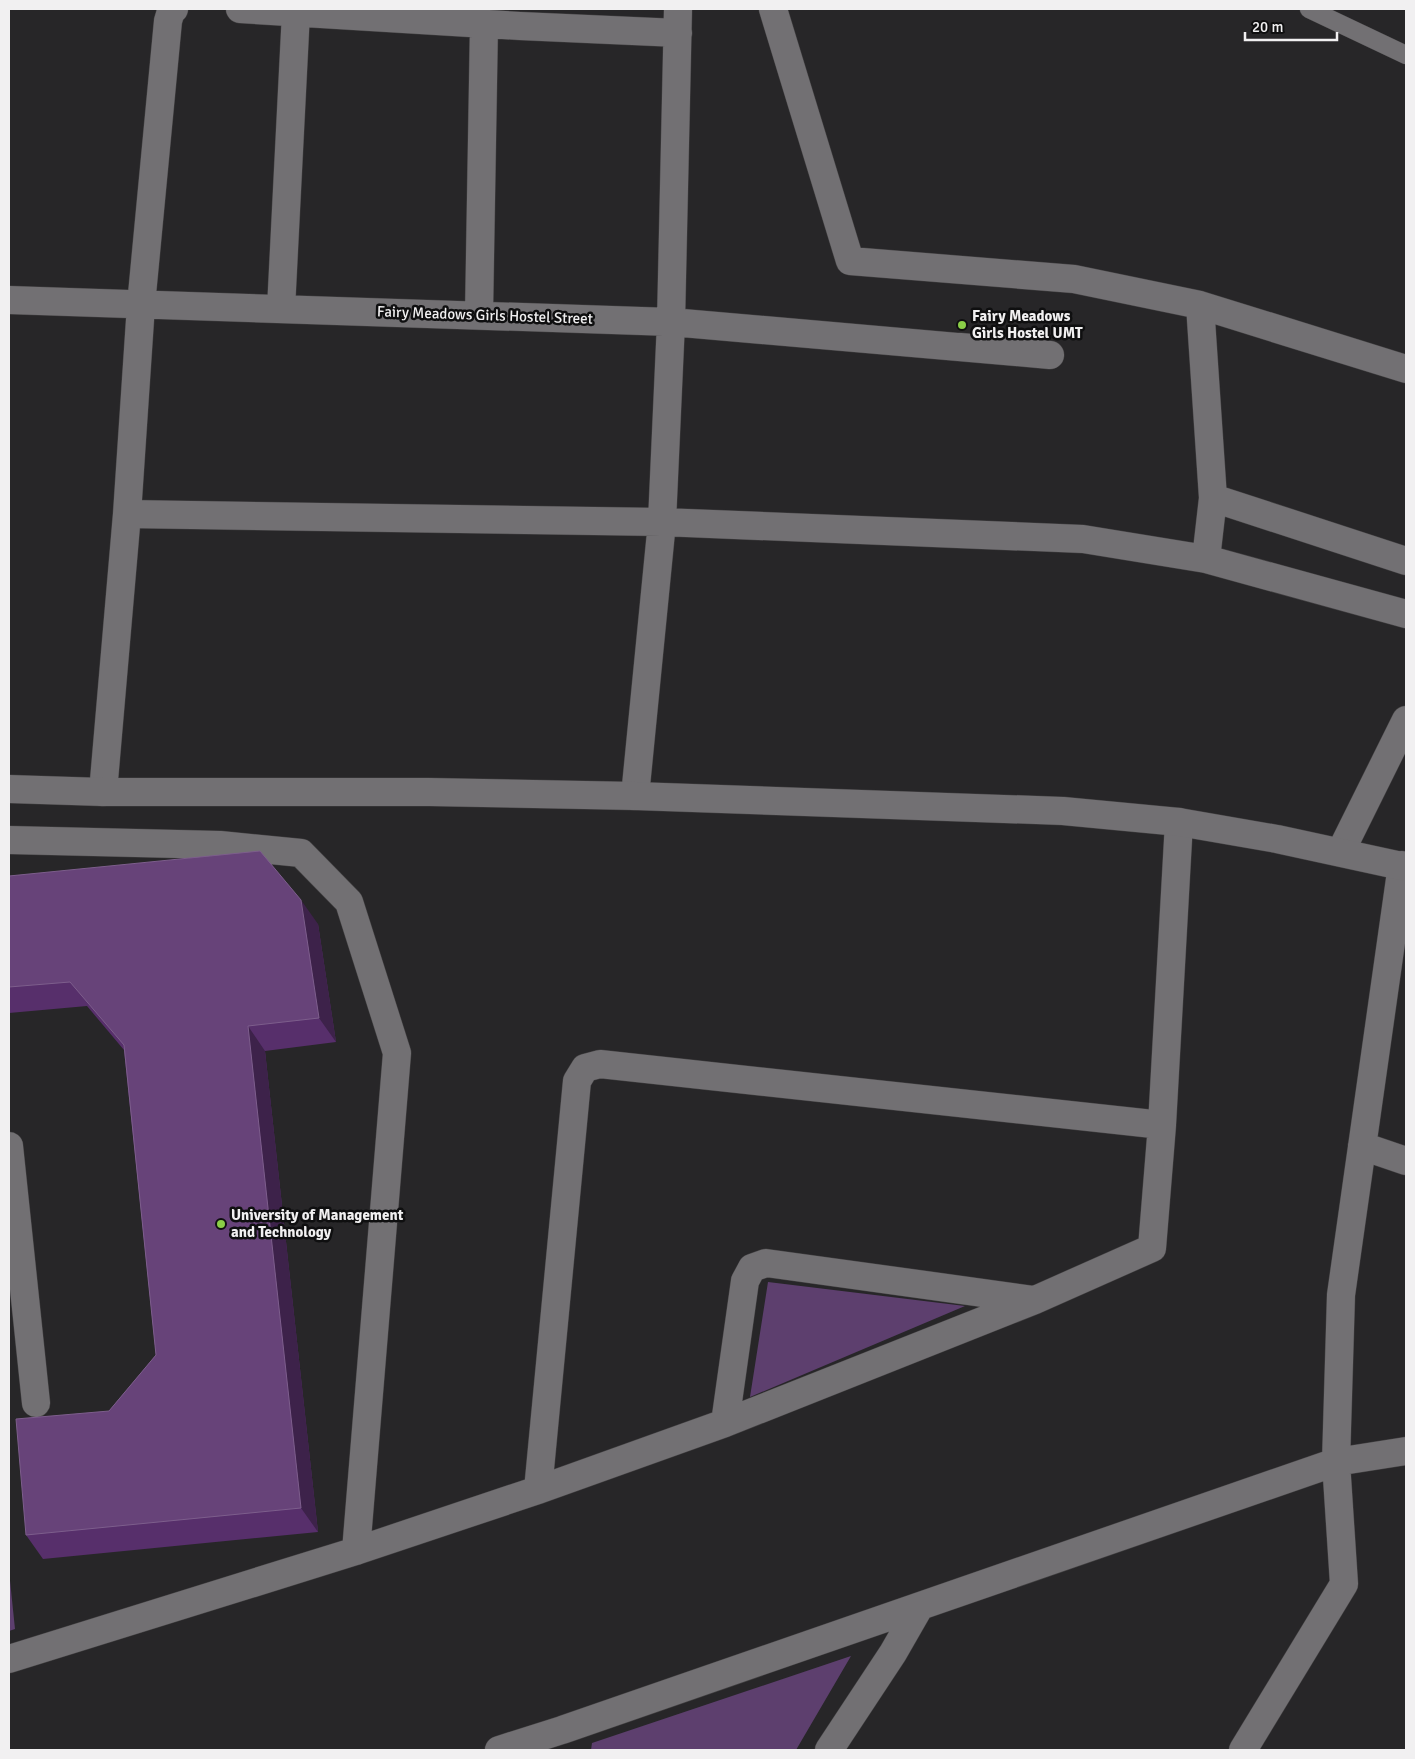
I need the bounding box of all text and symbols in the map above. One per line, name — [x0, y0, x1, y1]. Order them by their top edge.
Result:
scale bar — [1245, 10, 1338, 42]
text: 20 m — [1252, 18, 1283, 36]
street label: Fairy Meadows Girls Hostel Street — [377, 302, 593, 328]
place label: Fairy Meadows Girls Hostel UMT — [972, 307, 1083, 342]
marker: Fairy Meadows Girls Hostel UMT — [956, 319, 968, 331]
place label: University of Management and Technology — [231, 1206, 404, 1241]
marker: University of Management and Technology — [215, 1218, 227, 1230]

